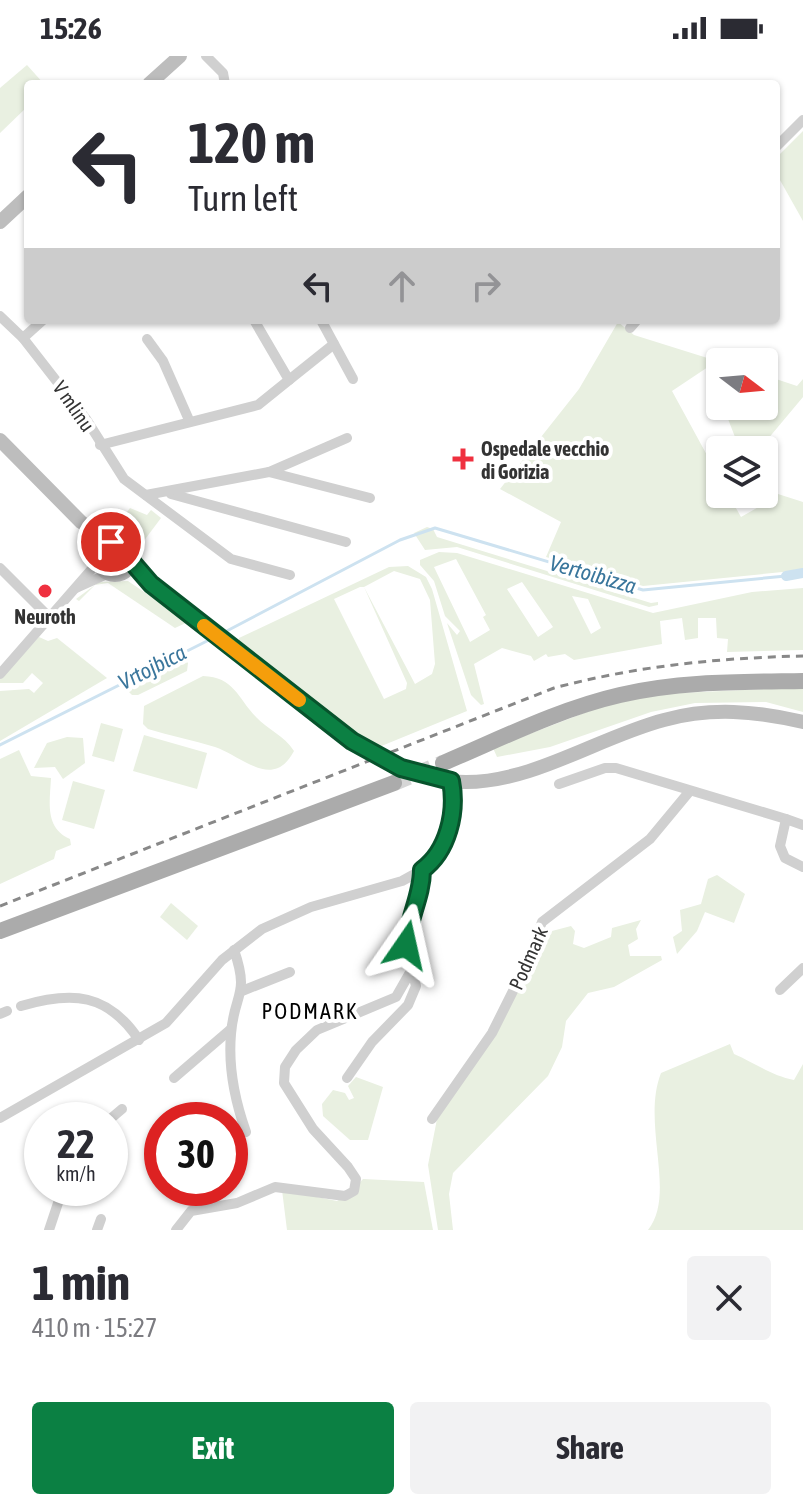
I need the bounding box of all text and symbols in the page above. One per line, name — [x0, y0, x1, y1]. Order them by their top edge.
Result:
text: 15:26 — [40, 11, 102, 45]
text: 120 m — [188, 111, 315, 175]
icon: left — [56, 112, 160, 216]
text: Turn left — [188, 177, 298, 219]
icon: left — [296, 264, 340, 308]
icon: ahead — [380, 264, 424, 308]
icon: right — [464, 264, 508, 308]
north arrow — [706, 348, 778, 420]
map controls — [706, 348, 778, 508]
street label: V mlinu — [48, 376, 100, 436]
button: layers — [706, 436, 778, 508]
place label: Ospedale vecchio di Gorizia — [481, 437, 609, 483]
marker: Ospedale vecchio di Gorizia — [452, 448, 474, 470]
pin — [77, 508, 145, 576]
icon: arrive — [89, 520, 133, 564]
water label: Vertoibizza — [547, 549, 639, 599]
marker: Neuroth — [36, 582, 54, 600]
place label: Neuroth — [14, 605, 76, 628]
water label: Vrtojbica — [114, 639, 190, 695]
position arrow — [364, 903, 448, 987]
street label: Podmark — [504, 923, 552, 993]
district label: PODMARK — [261, 998, 359, 1024]
speed limit sign: 30 — [144, 1102, 248, 1206]
text: 22 — [57, 1121, 95, 1166]
text: km/h — [56, 1162, 96, 1185]
text: 1 min — [32, 1255, 130, 1310]
button: close — [687, 1256, 771, 1340]
text: 410 m · 15:27 — [32, 1313, 157, 1343]
button: Exit — [32, 1402, 394, 1494]
button: Share — [410, 1402, 771, 1494]

